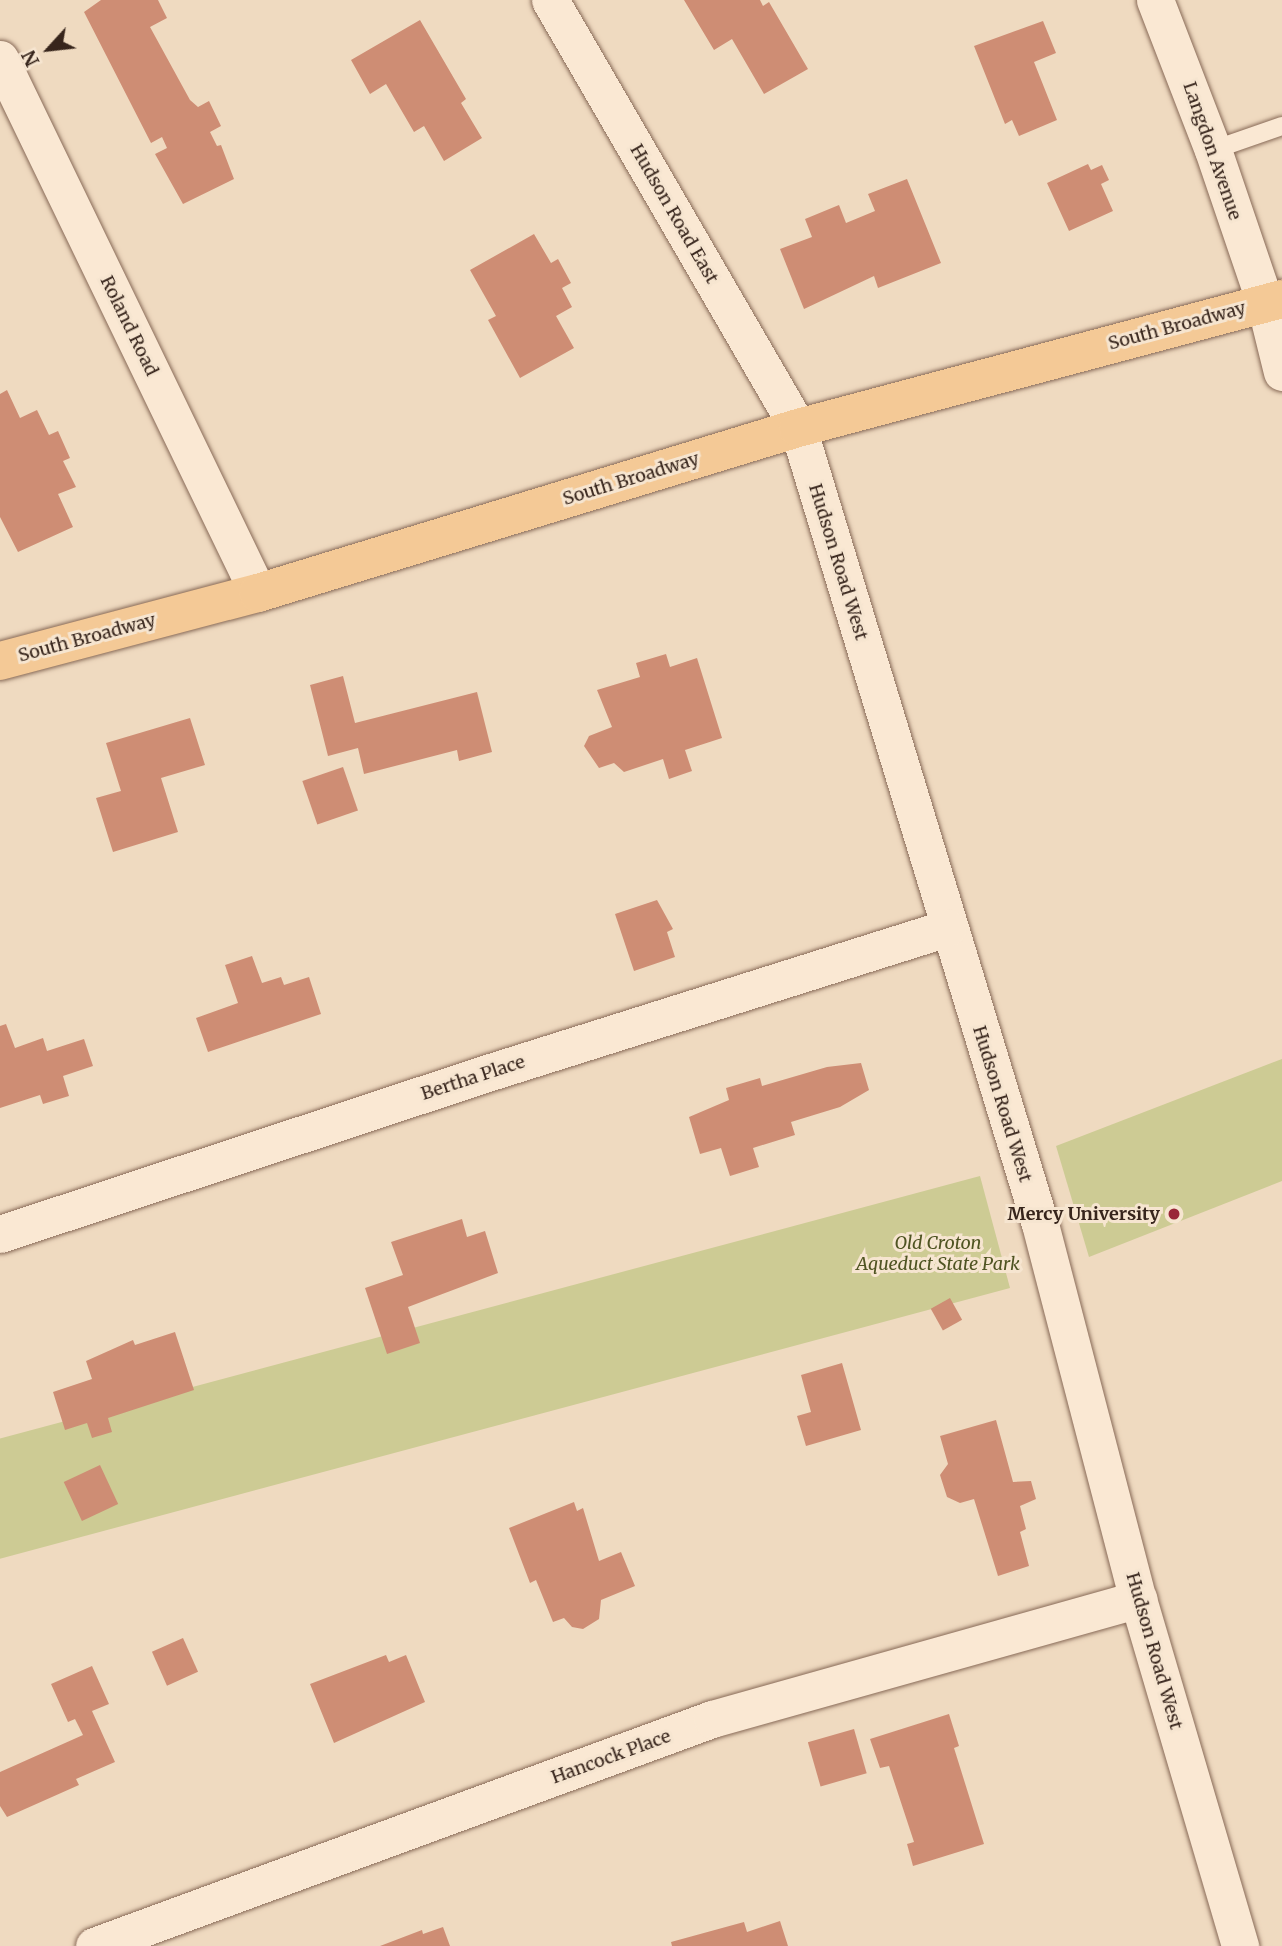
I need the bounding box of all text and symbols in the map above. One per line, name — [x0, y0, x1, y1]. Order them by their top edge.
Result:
north arrow — [14, 14, 84, 84]
text: N — [16, 46, 44, 71]
street label: Langdon Avenue — [1178, 79, 1246, 223]
street label: Hudson Road East — [625, 141, 723, 287]
street label: Roland Road — [95, 272, 163, 380]
street label: South Broadway — [1106, 297, 1248, 355]
street label: South Broadway — [560, 448, 702, 510]
street label: Hudson Road West — [804, 481, 872, 643]
street label: South Broadway — [16, 609, 158, 667]
street label: Hudson Road West — [968, 1023, 1036, 1185]
street label: Bertha Place — [418, 1051, 528, 1105]
place label: Mercy University — [1007, 1203, 1160, 1225]
marker: Mercy University — [1166, 1206, 1182, 1222]
park label: Old Croton Aqueduct State Park — [856, 1233, 1020, 1276]
street label: Hudson Road West — [1121, 1570, 1187, 1732]
street label: Hancock Place — [548, 1725, 674, 1789]

